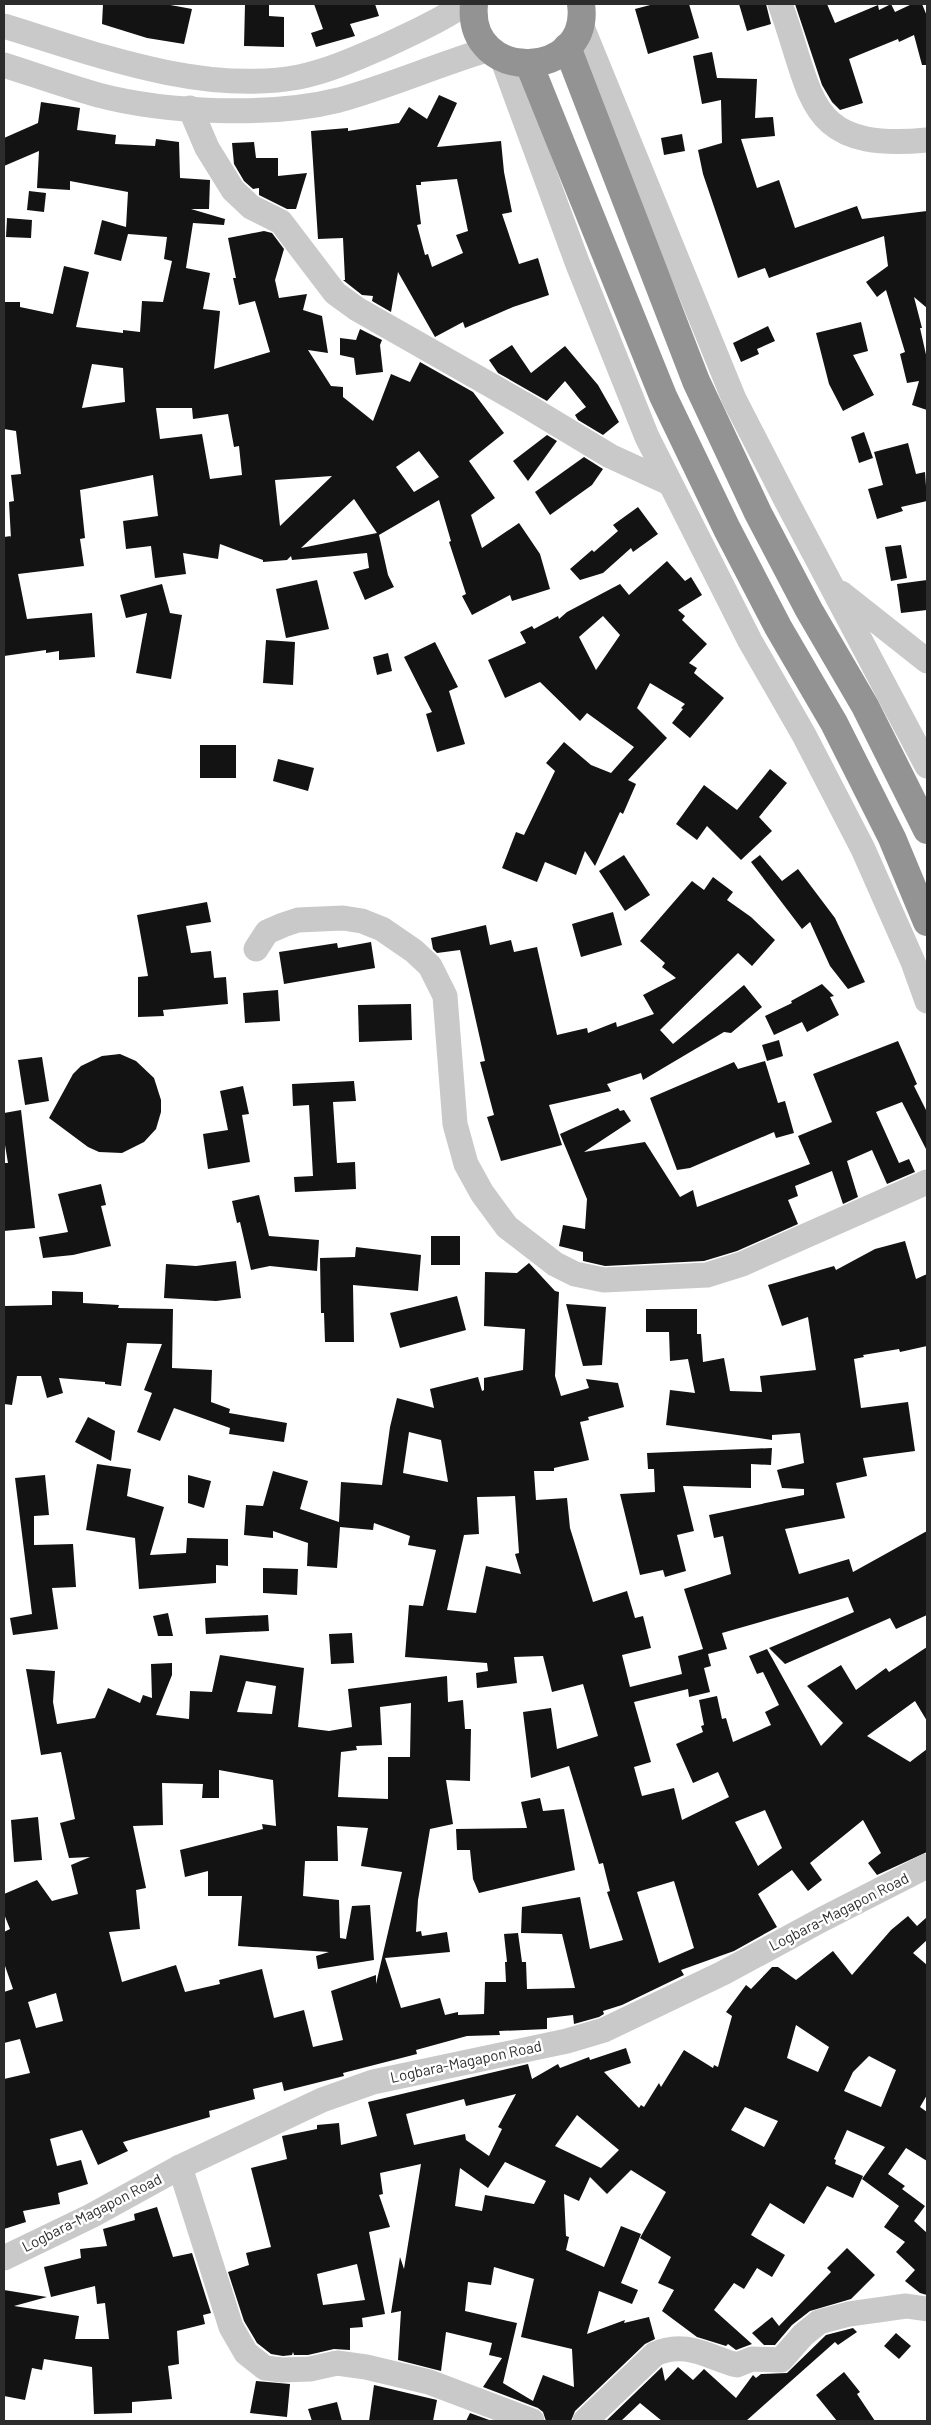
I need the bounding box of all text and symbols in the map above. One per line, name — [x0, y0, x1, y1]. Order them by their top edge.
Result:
street label: Logbara-Magapon Road — [766, 1868, 911, 1954]
street label: Logbara-Magapon Road — [388, 2036, 543, 2086]
street label: Logbara-Magapon Road — [19, 2169, 164, 2255]

